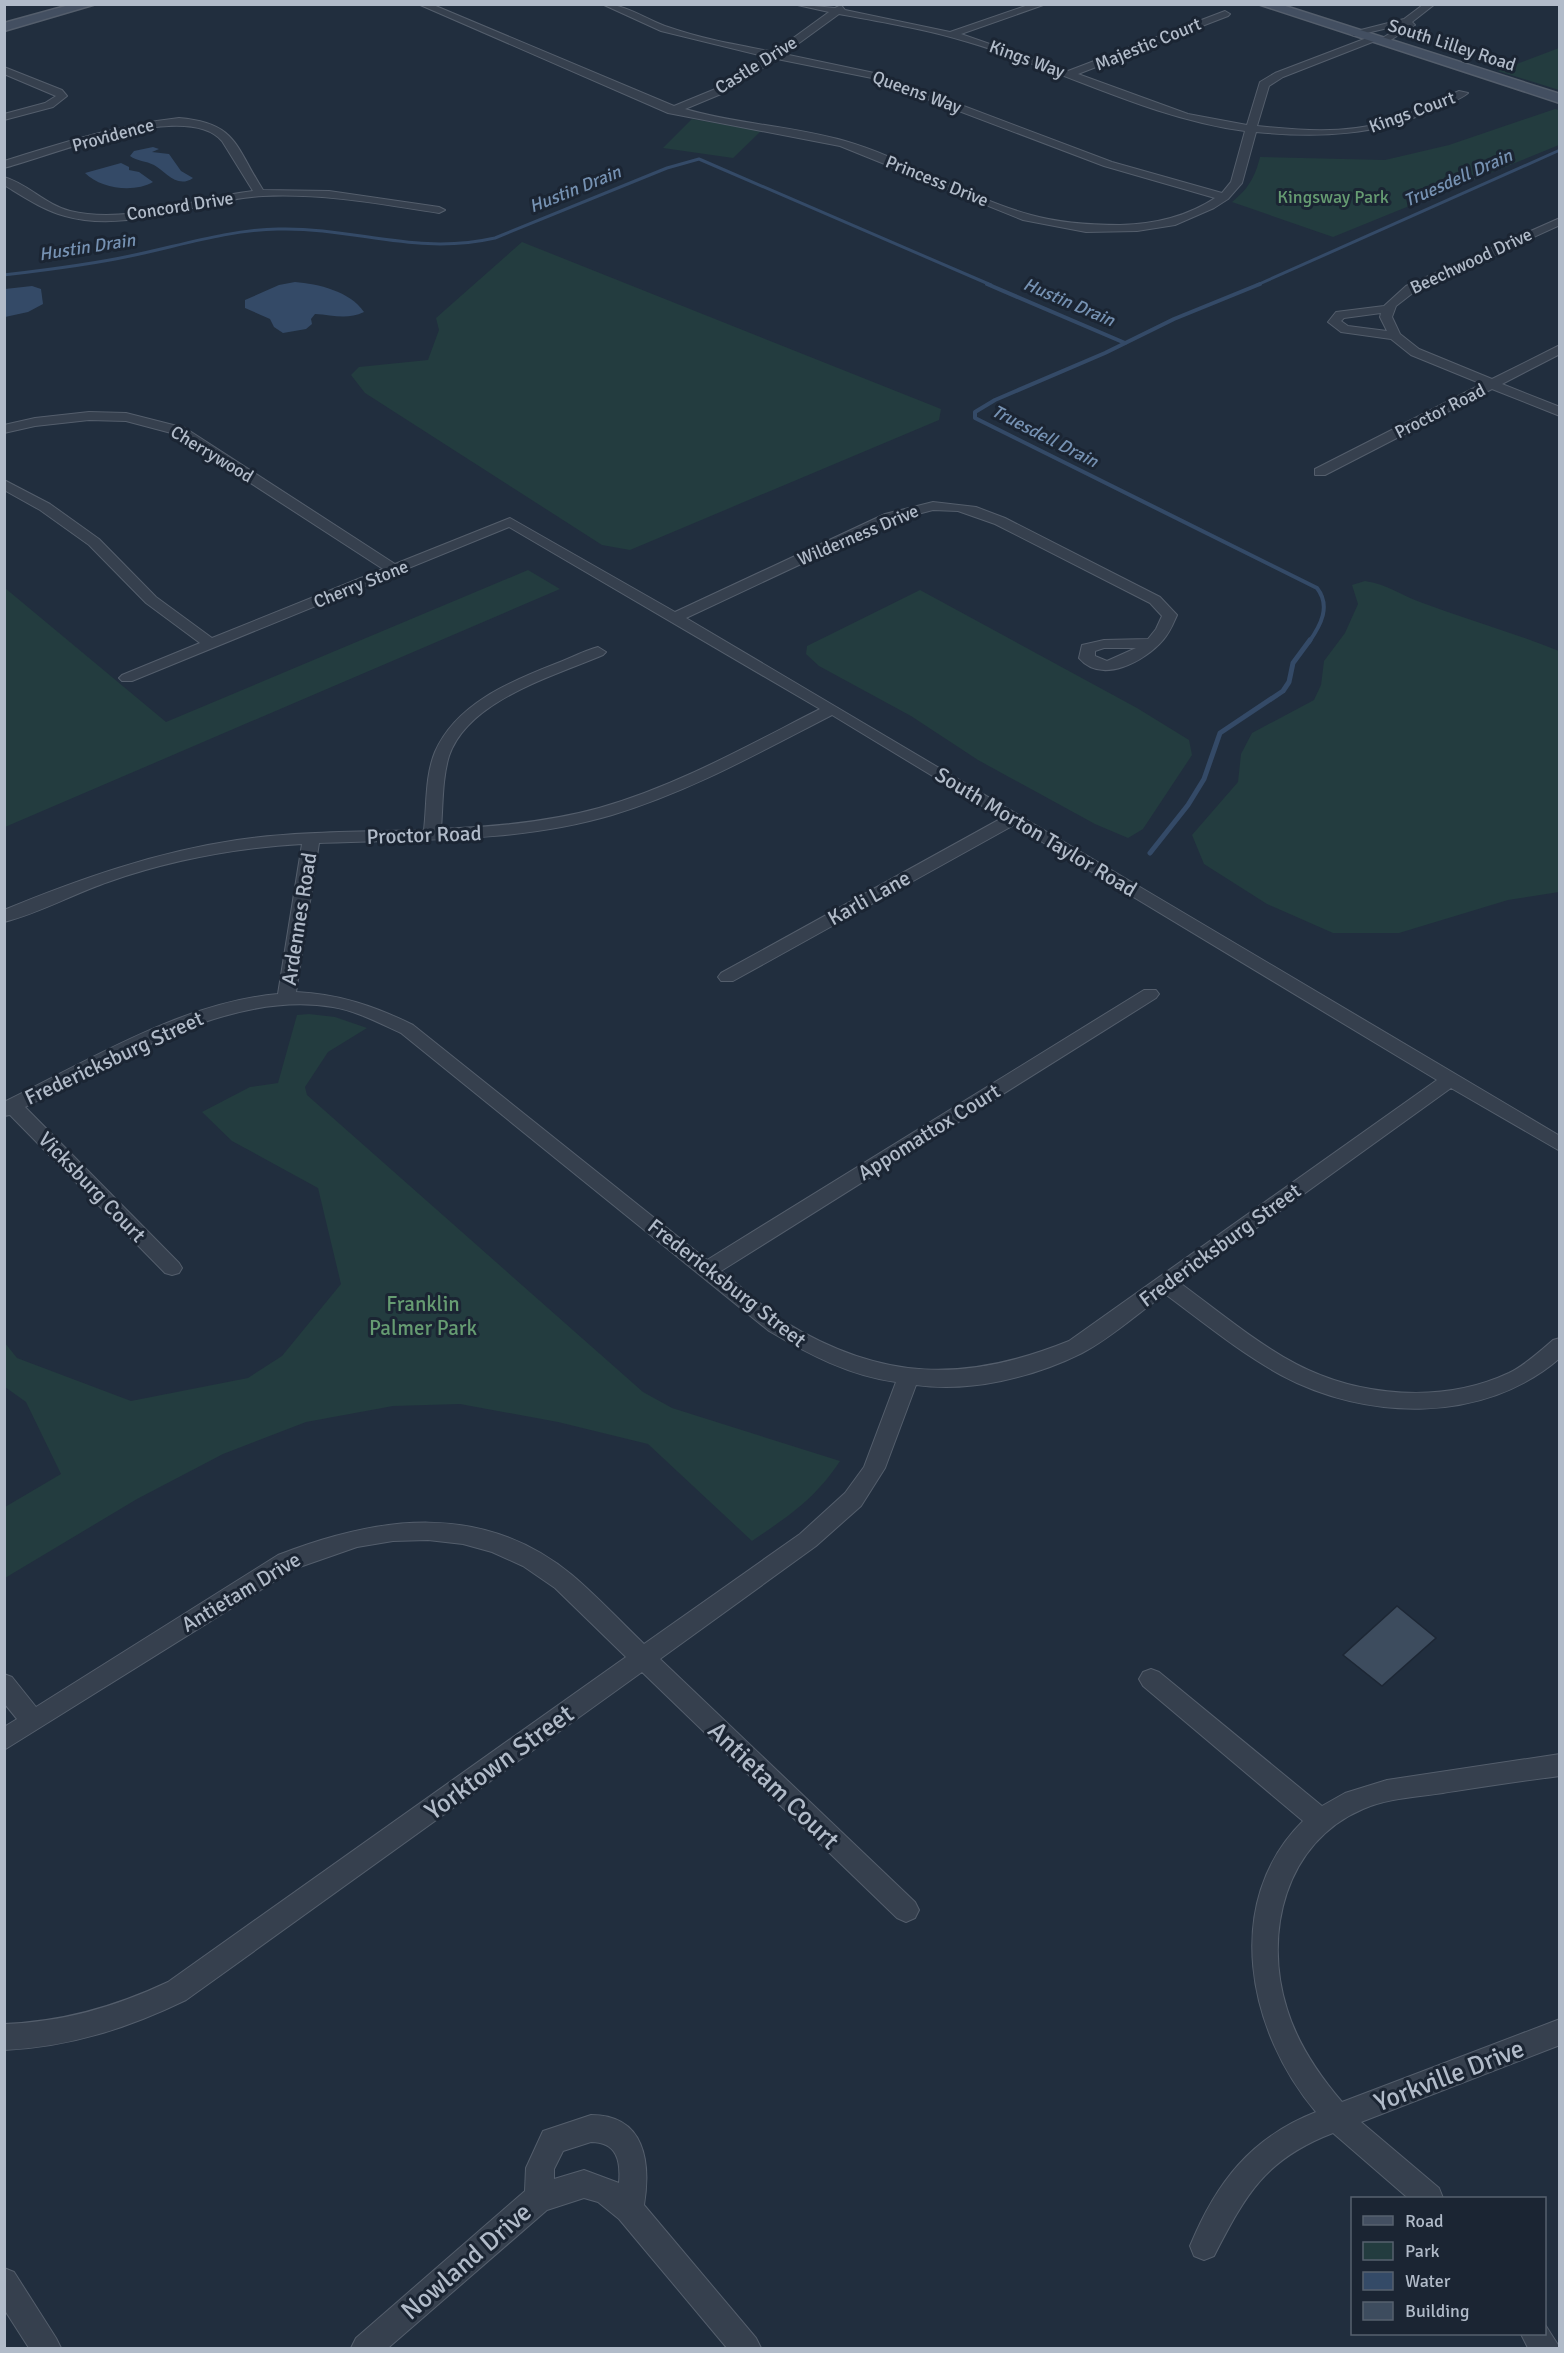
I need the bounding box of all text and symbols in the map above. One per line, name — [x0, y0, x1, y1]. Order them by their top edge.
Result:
street label: Majestic Court — [1092, 13, 1204, 75]
street label: South Lilley Road — [1385, 14, 1519, 76]
street label: Castle Drive — [711, 31, 801, 99]
street label: Kings Way — [986, 35, 1068, 83]
street label: Queens Way — [869, 66, 965, 118]
street label: Kings Court — [1366, 86, 1458, 138]
street label: Providence — [70, 114, 156, 156]
water label: Truesdell Drain — [1400, 144, 1517, 212]
street label: Princess Drive — [882, 150, 992, 212]
water label: Hustin Drain — [526, 160, 625, 217]
park label: Kingsway Park — [1277, 186, 1389, 208]
street label: Concord Drive — [125, 187, 235, 225]
street label: Beechwood Drive — [1406, 223, 1536, 299]
water label: Hustin Drain — [37, 228, 138, 265]
water label: Hustin Drain — [1020, 273, 1119, 332]
street label: Proctor Road — [1391, 379, 1489, 443]
water label: Truesdell Drain — [988, 400, 1103, 473]
street label: Cherrywood — [167, 421, 257, 487]
street label: Wilderness Drive — [794, 500, 922, 570]
street label: Cherry Stone — [310, 555, 412, 613]
street label: South Morton Taylor Road — [930, 761, 1142, 903]
street label: Proctor Road — [366, 820, 482, 850]
street label: Ardennes Road — [276, 851, 322, 987]
street label: Karli Lane — [823, 865, 915, 931]
street label: Fredericksburg Street — [21, 1005, 207, 1111]
street label: Appomattox Court — [853, 1078, 1005, 1186]
street label: Vicksburg Court — [33, 1126, 151, 1248]
street label: Fredericksburg Street — [1134, 1177, 1306, 1313]
street label: Fredericksburg Street — [643, 1213, 811, 1353]
park label: Franklin Palmer Park — [369, 1291, 478, 1341]
street label: Antietam Drive — [177, 1546, 305, 1638]
street label: Yorktown Street — [419, 1698, 580, 1828]
street label: Antietam Court — [701, 1715, 846, 1856]
street label: Yorkville Drive — [1370, 2033, 1529, 2119]
street label: Nowland Drive — [395, 2196, 538, 2327]
legend — [1351, 2197, 1546, 2335]
text: Road — [1405, 2210, 1444, 2232]
text: Park — [1405, 2240, 1440, 2262]
text: Water — [1405, 2270, 1451, 2292]
text: Building — [1405, 2300, 1469, 2322]

